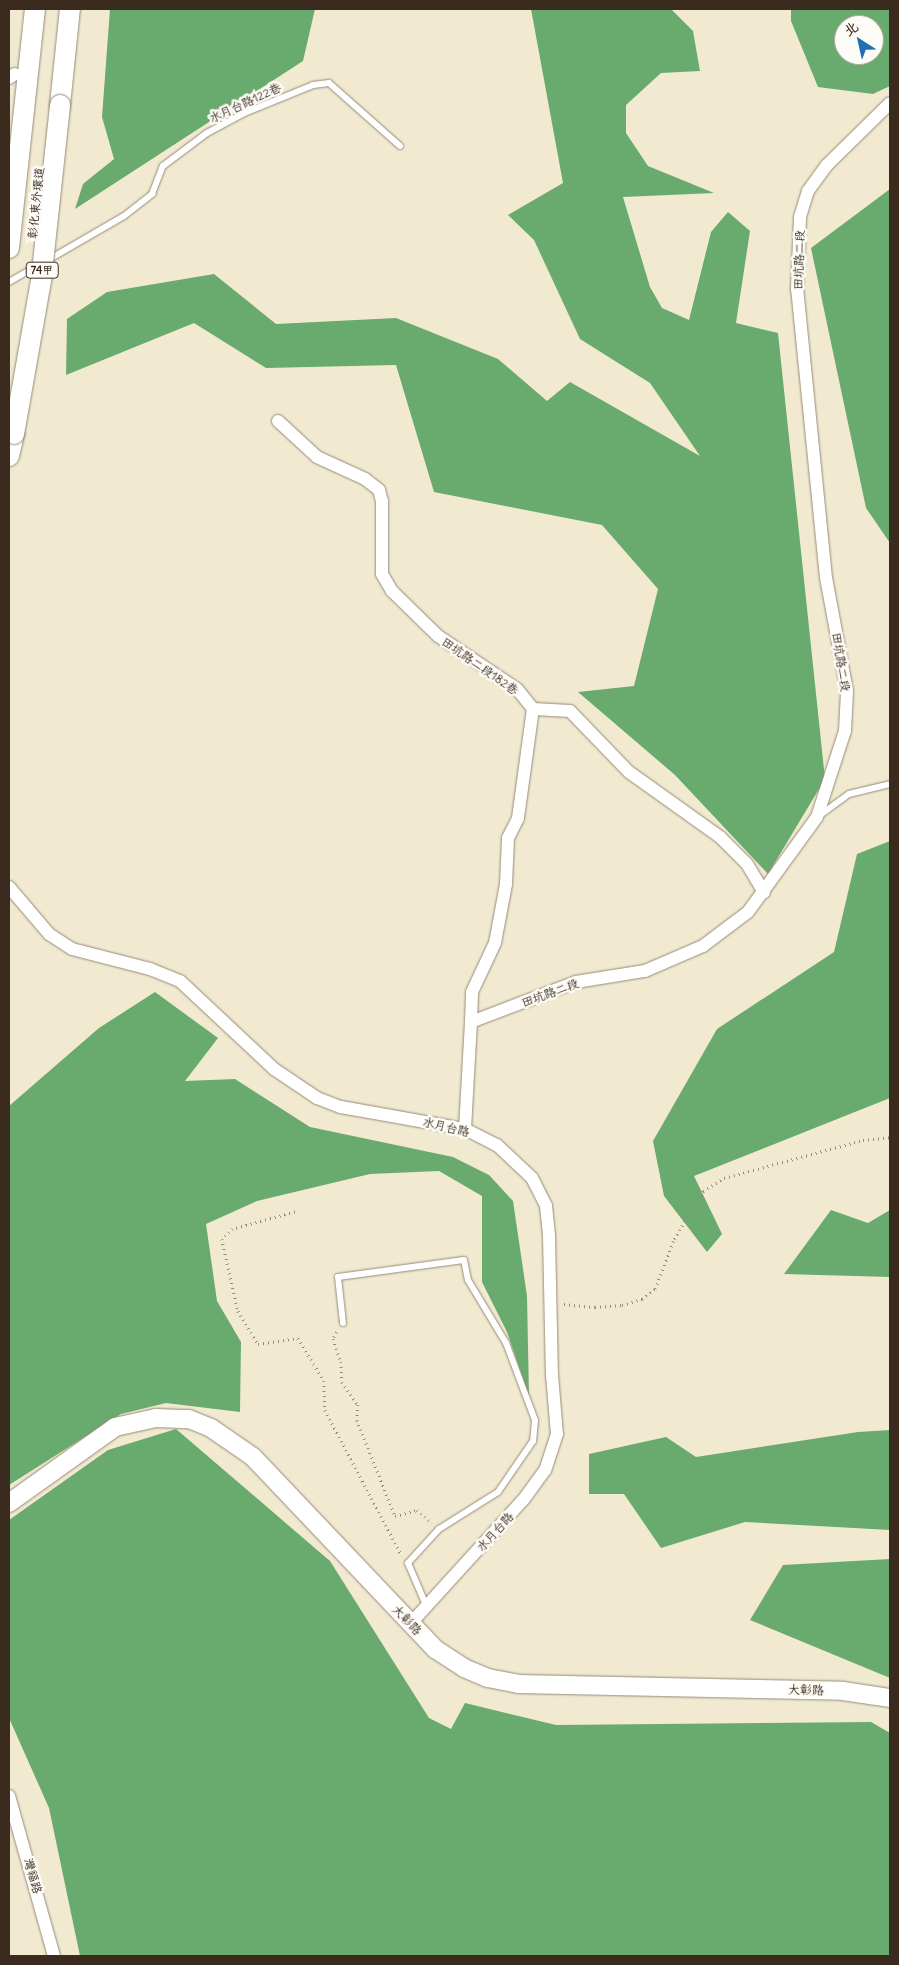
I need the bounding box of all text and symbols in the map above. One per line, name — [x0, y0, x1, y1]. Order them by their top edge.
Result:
north arrow — [834, 15, 884, 65]
text: 北 — [840, 17, 862, 40]
street label: 水月台路122巷 — [207, 80, 283, 126]
street label: 彰化東外環道 — [25, 166, 47, 240]
street label: 田坑路二段 — [791, 230, 807, 290]
road number: 74甲 — [24, 262, 60, 278]
street label: 田坑路二段 — [829, 631, 853, 693]
street label: 田坑路二段182巷 — [439, 634, 521, 698]
street label: 田坑路二段 — [519, 976, 581, 1010]
street label: 水月台路 — [421, 1115, 471, 1139]
street label: 水月台路 — [474, 1509, 516, 1555]
street label: 大彰路 — [389, 1602, 425, 1638]
street label: 大彰路 — [788, 1682, 824, 1698]
street label: 灣福路 — [21, 1857, 45, 1895]

